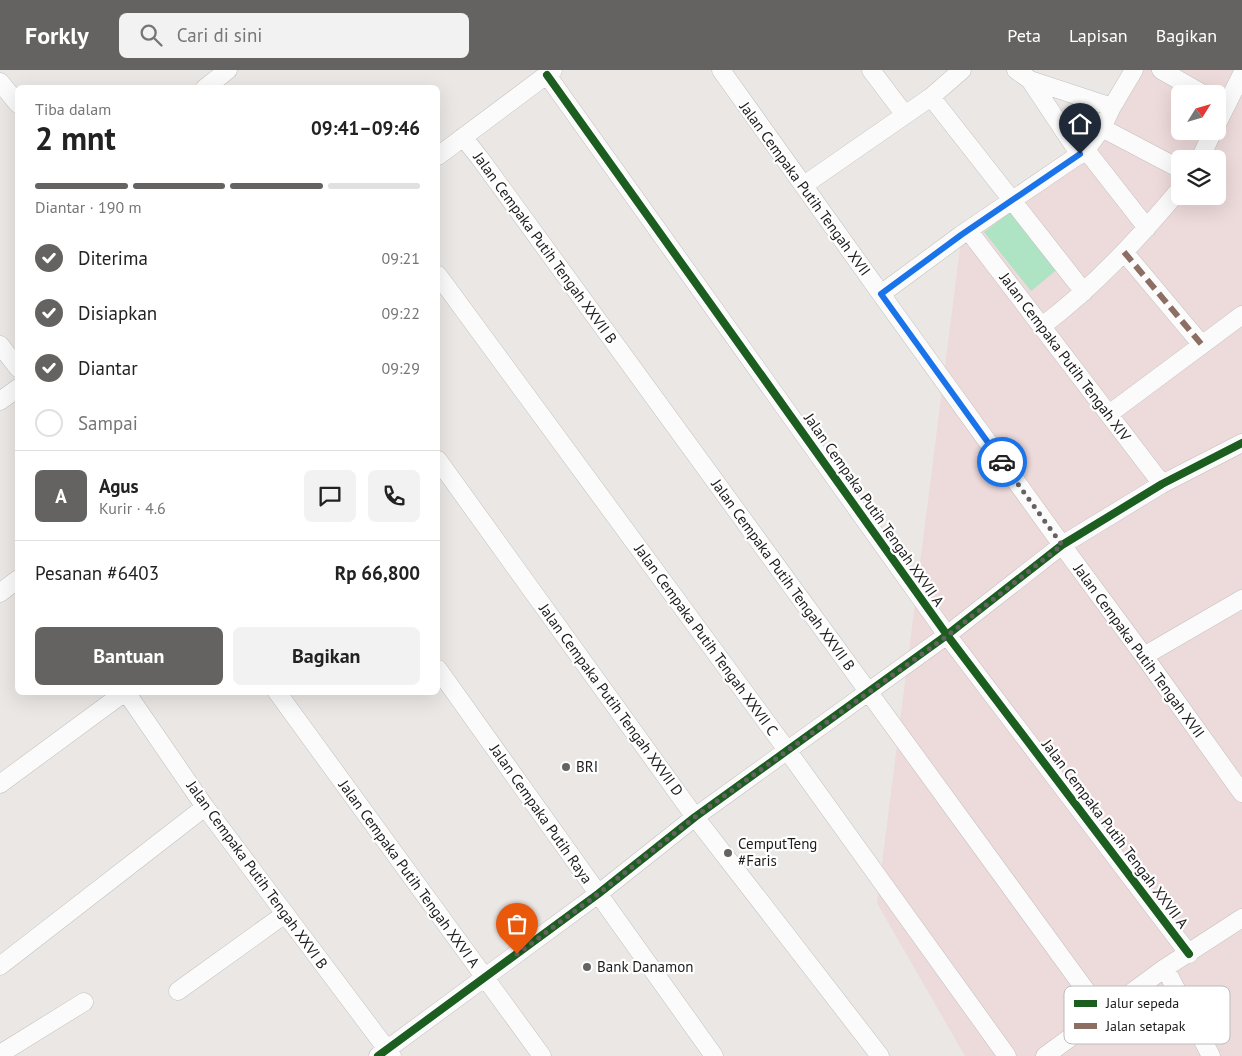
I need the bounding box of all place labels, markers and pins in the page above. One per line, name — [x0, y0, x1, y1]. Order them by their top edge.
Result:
pin — [1059, 103, 1101, 154]
place label: BRI — [576, 757, 598, 776]
marker: BRI — [560, 761, 572, 773]
place label: CemputTeng #Faris — [738, 834, 817, 870]
marker: CemputTeng #Faris — [722, 847, 734, 859]
pin — [496, 903, 538, 954]
place label: Bank Danamon — [597, 957, 693, 976]
marker: Bank Danamon — [581, 961, 593, 973]

